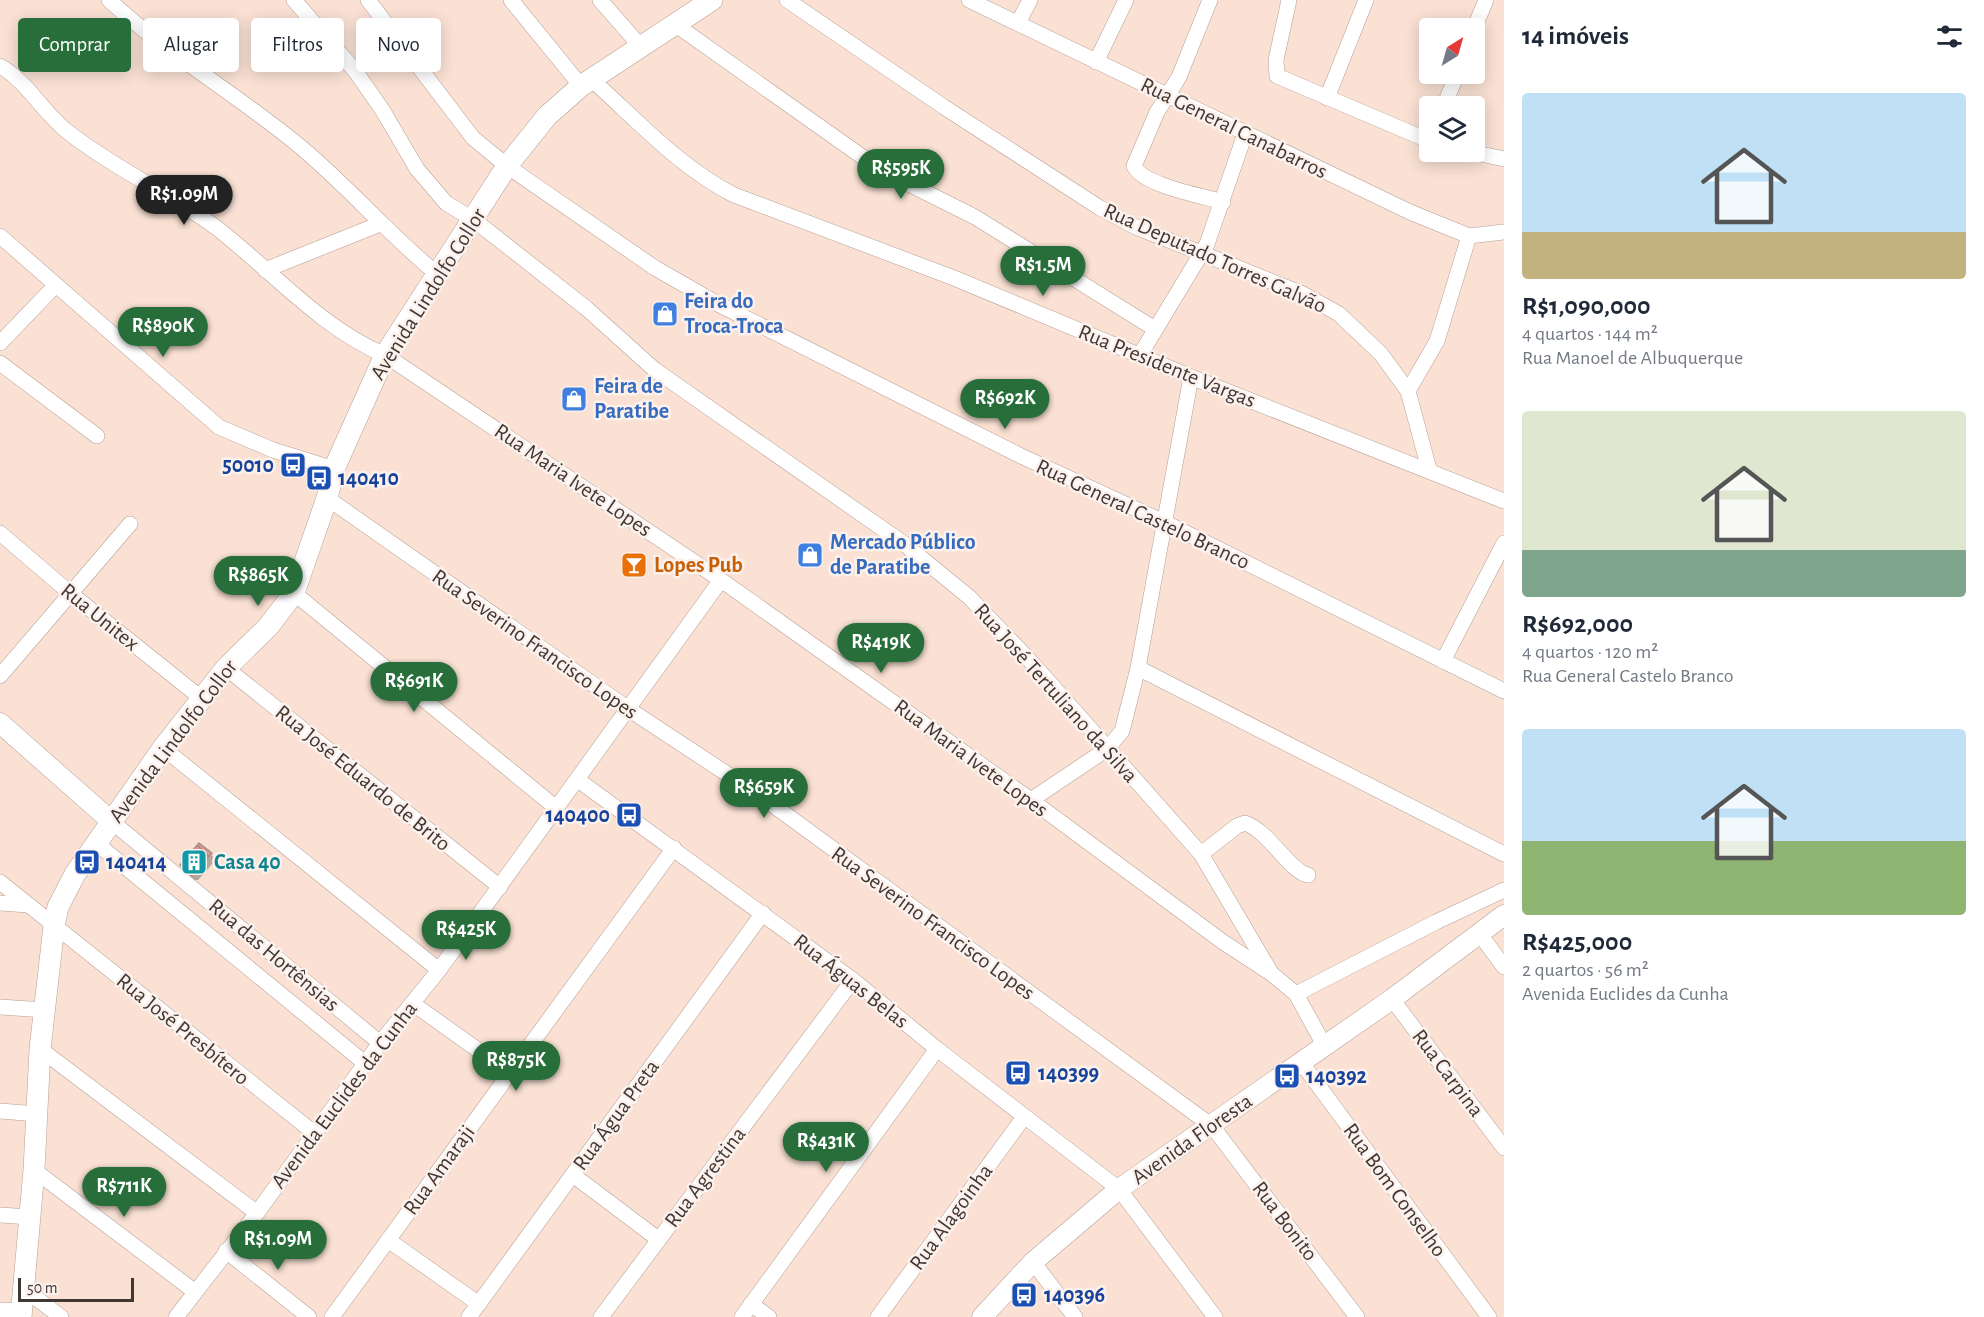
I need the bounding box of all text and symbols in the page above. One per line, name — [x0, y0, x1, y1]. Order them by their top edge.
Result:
chip: Comprar — [18, 18, 131, 72]
chip: Alugar — [143, 18, 239, 72]
chip: Filtros — [251, 18, 344, 72]
chip: Novo — [356, 18, 441, 72]
north arrow — [1419, 18, 1485, 84]
map controls — [1419, 18, 1485, 162]
icon: filters — [1933, 20, 1966, 53]
text: 14 imóveis — [1522, 23, 1629, 49]
street label: Rua General Canabarros — [1137, 73, 1331, 183]
button: layers — [1419, 96, 1485, 162]
icon: home — [1690, 132, 1798, 240]
pin: R$595K — [852, 149, 950, 200]
text: R$595K — [871, 158, 931, 178]
pin: R$1.09M — [129, 175, 239, 226]
text: R$1.09M — [150, 184, 218, 204]
street label: Rua Deputado Torres Galvão — [1100, 199, 1330, 317]
street label: Avenida Lindolfo Collor — [366, 204, 490, 384]
pin: R$1.5M — [994, 246, 1092, 297]
text: R$1.5M — [1014, 255, 1072, 275]
place label: Feira do Troca-Troca — [684, 290, 784, 337]
text: R$1,090,000 — [1522, 293, 1651, 319]
shop icon: Feira do Troca-Troca — [650, 299, 680, 329]
pin: R$890K — [114, 307, 212, 358]
text: R$890K — [132, 316, 194, 336]
street label: Rua Presidente Vargas — [1075, 320, 1259, 412]
text: 4 quartos · 144 m² — [1522, 324, 1658, 344]
text: Rua Manoel de Albuquerque — [1522, 348, 1743, 368]
place label: Feira de Paratibe — [594, 375, 669, 422]
pin: R$692K — [956, 379, 1054, 430]
shop icon: Feira de Paratibe — [559, 384, 589, 414]
text: R$692K — [974, 388, 1036, 408]
street label: Rua Maria Ivete Lopes — [491, 419, 655, 541]
bus stop icon: 50010 — [278, 450, 308, 480]
icon: home — [1690, 450, 1798, 558]
place label: 50010 — [222, 454, 274, 476]
street label: Rua General Castelo Branco — [1033, 455, 1253, 573]
bus stop icon: 140410 — [304, 463, 334, 493]
place label: 140410 — [338, 467, 399, 489]
place label: Mercado Público de Paratibe — [830, 531, 976, 578]
shop icon: Mercado Público de Paratibe — [795, 540, 825, 570]
bar icon: Lopes Pub — [619, 550, 649, 580]
place label: Lopes Pub — [654, 554, 743, 576]
pin: R$865K — [209, 556, 307, 607]
text: R$865K — [228, 565, 288, 585]
street label: Rua Severino Francisco Lopes — [428, 565, 642, 723]
street label: Rua Unitex — [57, 579, 143, 655]
street label: Rua José Tertuliano da Silva — [970, 599, 1142, 787]
text: R$692,000 — [1522, 611, 1633, 637]
pin: R$419K — [832, 623, 930, 674]
text: R$419K — [851, 632, 911, 652]
text: 4 quartos · 120 m² — [1522, 642, 1658, 662]
street label: Avenida Lindolfo Collor — [105, 655, 241, 827]
pin: R$691K — [365, 662, 463, 713]
text: Rua General Castelo Branco — [1522, 666, 1734, 686]
text: R$691K — [385, 671, 444, 691]
street label: Rua Maria Ivete Lopes — [890, 695, 1052, 821]
street label: Rua José Eduardo de Brito — [271, 701, 455, 855]
pin: R$659K — [715, 768, 813, 819]
icon: home — [1690, 768, 1798, 876]
text: R$659K — [734, 777, 794, 797]
bus stop icon: 140400 — [614, 800, 644, 830]
place label: 140400 — [546, 804, 610, 826]
street label: Rua Severino Francisco Lopes — [827, 842, 1039, 1004]
bus stop icon: 140414 — [72, 847, 102, 877]
building icon: Casa 40 — [179, 847, 209, 877]
place label: 140414 — [106, 851, 167, 873]
place label: Casa 40 — [214, 851, 281, 873]
street label: Rua das Hortênsias — [205, 894, 343, 1016]
pin: R$425K — [417, 910, 515, 961]
text: R$425K — [436, 919, 496, 939]
street label: Rua Águas Belas — [790, 929, 913, 1032]
text: R$425,000 — [1522, 929, 1632, 955]
text: 2 quartos · 56 m² — [1522, 960, 1649, 980]
street label: Rua José Presbítero — [112, 969, 254, 1089]
text: Avenida Euclides da Cunha — [1522, 984, 1729, 1004]
street label: Avenida Euclides da Cunha — [267, 998, 421, 1192]
street label: Rua Carpina — [1408, 1025, 1488, 1121]
pin: R$875K — [467, 1041, 565, 1092]
text: R$875K — [486, 1050, 546, 1070]
street label: Rua Água Preta — [568, 1055, 663, 1174]
bus stop icon: 140399 — [1003, 1058, 1033, 1088]
bus stop icon: 140392 — [1272, 1061, 1302, 1091]
place label: 140399 — [1038, 1062, 1099, 1084]
place label: 140392 — [1306, 1065, 1367, 1087]
street label: Avenida Floresta — [1128, 1089, 1256, 1189]
street label: Rua Bom Conselho — [1339, 1119, 1451, 1261]
street label: Rua Amaraji — [399, 1121, 479, 1219]
pin: R$431K — [777, 1122, 875, 1173]
street label: Rua Agrestina — [660, 1123, 750, 1231]
text: R$431K — [797, 1131, 855, 1151]
street label: Rua Alagoinha — [905, 1160, 997, 1274]
pin: R$711K — [75, 1167, 173, 1218]
text: R$711K — [96, 1176, 152, 1196]
street label: Rua Bonito — [1248, 1177, 1322, 1265]
pin: R$1.09M — [223, 1220, 333, 1271]
text: R$1.09M — [244, 1229, 312, 1249]
scale bar — [18, 1275, 134, 1302]
text: 50 m — [27, 1280, 58, 1296]
bus stop icon: 140396 — [1009, 1280, 1039, 1310]
place label: 140396 — [1044, 1284, 1105, 1306]

